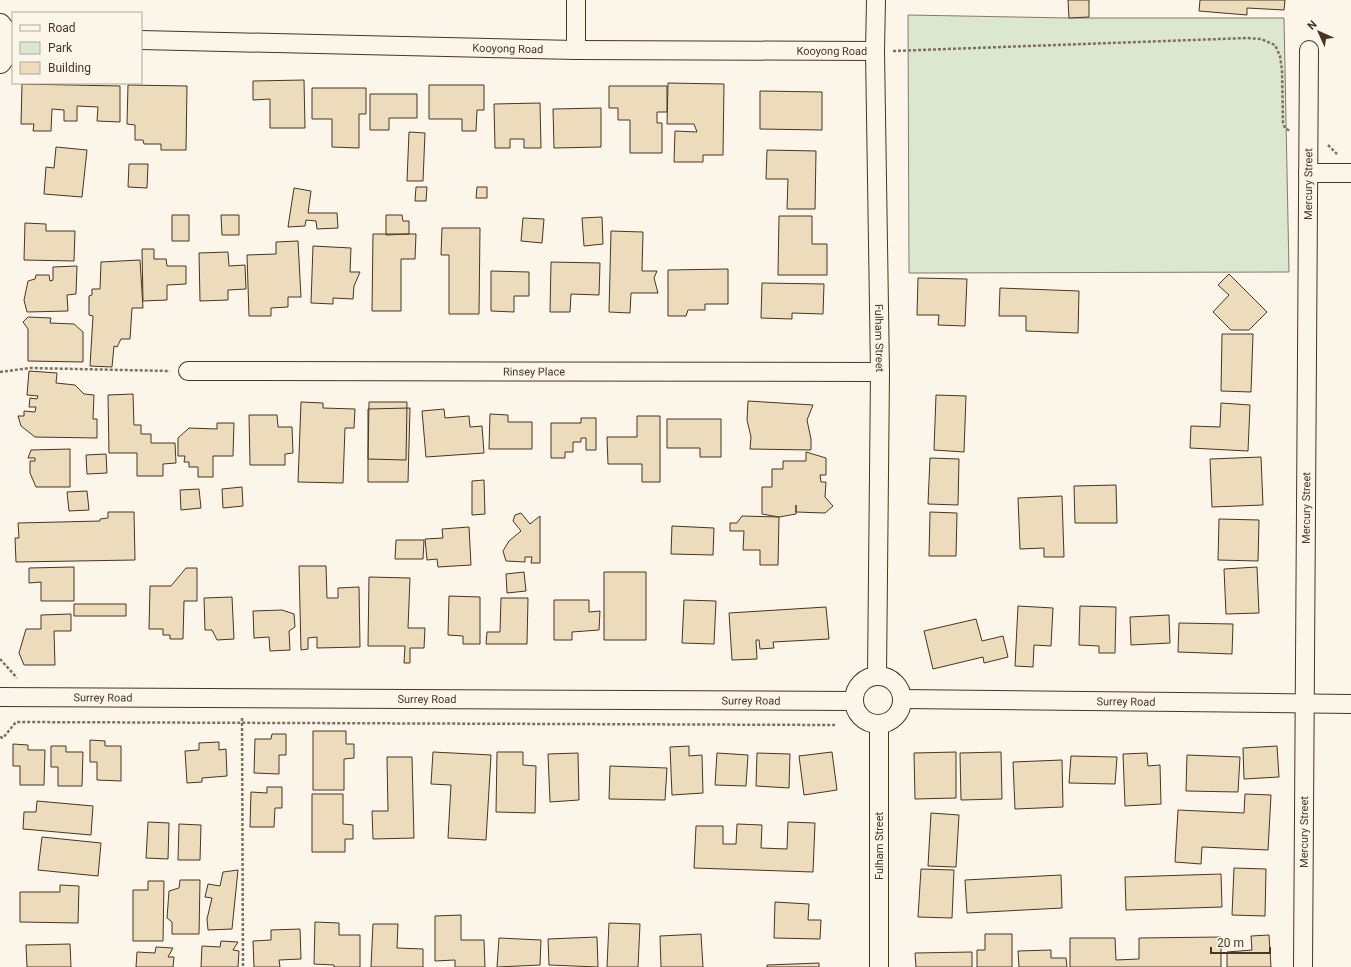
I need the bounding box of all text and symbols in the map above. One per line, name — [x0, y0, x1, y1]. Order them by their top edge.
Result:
legend — [12, 12, 142, 84]
north arrow — [1299, 12, 1339, 52]
text: N — [1305, 18, 1320, 33]
text: Road — [48, 21, 76, 35]
text: Park — [48, 41, 73, 55]
street label: Kooyong Road — [472, 41, 544, 56]
street label: Kooyong Road — [796, 44, 867, 57]
text: Building — [48, 61, 91, 75]
street label: Mercury Street — [1301, 148, 1315, 220]
street label: Fulham Street — [872, 304, 887, 373]
street label: Rinsey Place — [503, 365, 565, 378]
street label: Mercury Street — [1299, 472, 1313, 544]
street label: Surrey Road — [73, 691, 133, 704]
street label: Surrey Road — [397, 692, 457, 706]
street label: Surrey Road — [721, 694, 781, 707]
street label: Surrey Road — [1096, 695, 1156, 708]
street label: Mercury Street — [1297, 796, 1311, 868]
street label: Fulham Street — [873, 812, 886, 880]
scale bar — [1211, 929, 1270, 955]
text: 20 m — [1217, 936, 1244, 950]

